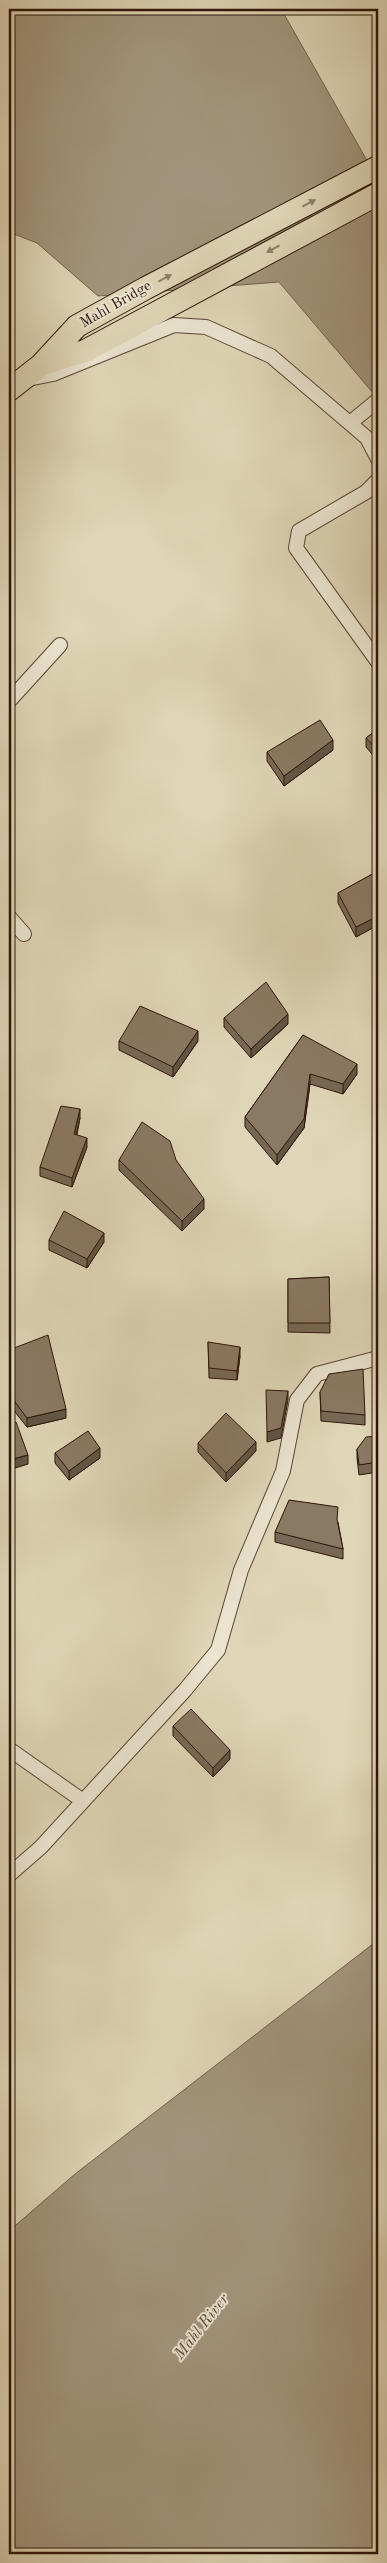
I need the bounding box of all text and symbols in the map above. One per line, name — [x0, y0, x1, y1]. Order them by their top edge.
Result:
one-way arrow — [302, 199, 317, 207]
one-way arrow — [267, 245, 280, 254]
one-way arrow — [158, 274, 172, 282]
street label: Mahl Bridge — [78, 279, 154, 331]
water label: Mahl River — [171, 2290, 233, 2363]

